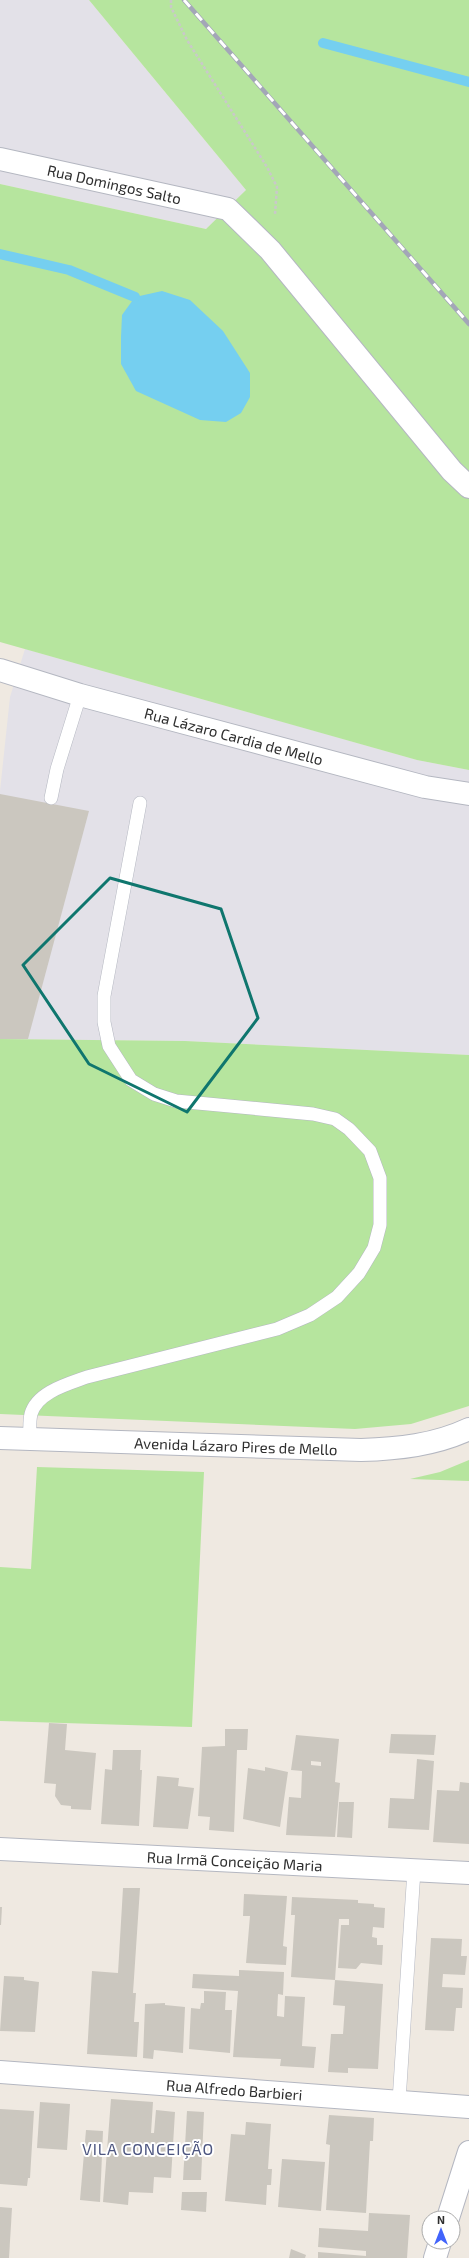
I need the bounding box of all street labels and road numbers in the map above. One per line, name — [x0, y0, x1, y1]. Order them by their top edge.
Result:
street label: Rua Domingos Salto — [46, 161, 183, 207]
street label: Rua Lázaro Cardia de Mello — [142, 704, 325, 768]
street label: Avenida Lázaro Pires de Mello — [134, 1433, 338, 1458]
street label: Rua Irmã Conceição Maria — [146, 1848, 323, 1874]
street label: Rua Alfredo Barbieri — [166, 2075, 303, 2104]

